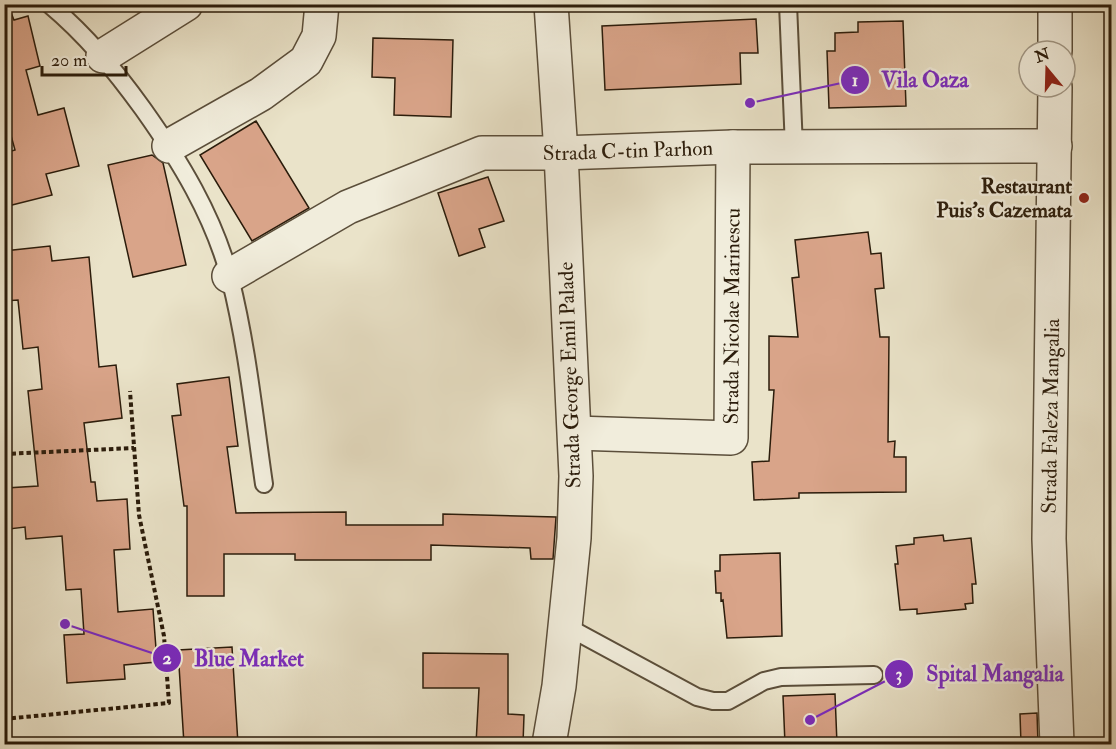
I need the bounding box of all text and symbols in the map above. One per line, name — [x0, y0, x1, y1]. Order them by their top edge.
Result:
scale bar — [42, 39, 126, 77]
north arrow — [1017, 39, 1077, 99]
text: N — [1031, 44, 1053, 68]
text: 20 m — [51, 49, 87, 72]
callout: Vila Oaza — [840, 60, 981, 100]
text: Vila Oaza — [880, 66, 970, 94]
text: 1 — [852, 69, 858, 92]
street label: Strada C-tin Parhon — [543, 134, 714, 167]
place label: Restaurant Puis's Cazemata — [936, 173, 1073, 224]
marker: Restaurant Puis's Cazemata — [1077, 191, 1091, 205]
street label: Strada Nicolae Marinescu — [718, 208, 746, 424]
street label: Strada George Emil Palade — [553, 261, 587, 489]
street label: Strada Faleza Mangalia — [1036, 318, 1066, 514]
callout: Blue Market — [152, 638, 316, 678]
text: Blue Market — [194, 645, 305, 673]
text: 2 — [162, 647, 172, 670]
callout: Spital Mangalia — [884, 654, 1075, 694]
text: Spital Mangalia — [926, 660, 1065, 689]
text: 3 — [896, 663, 903, 686]

